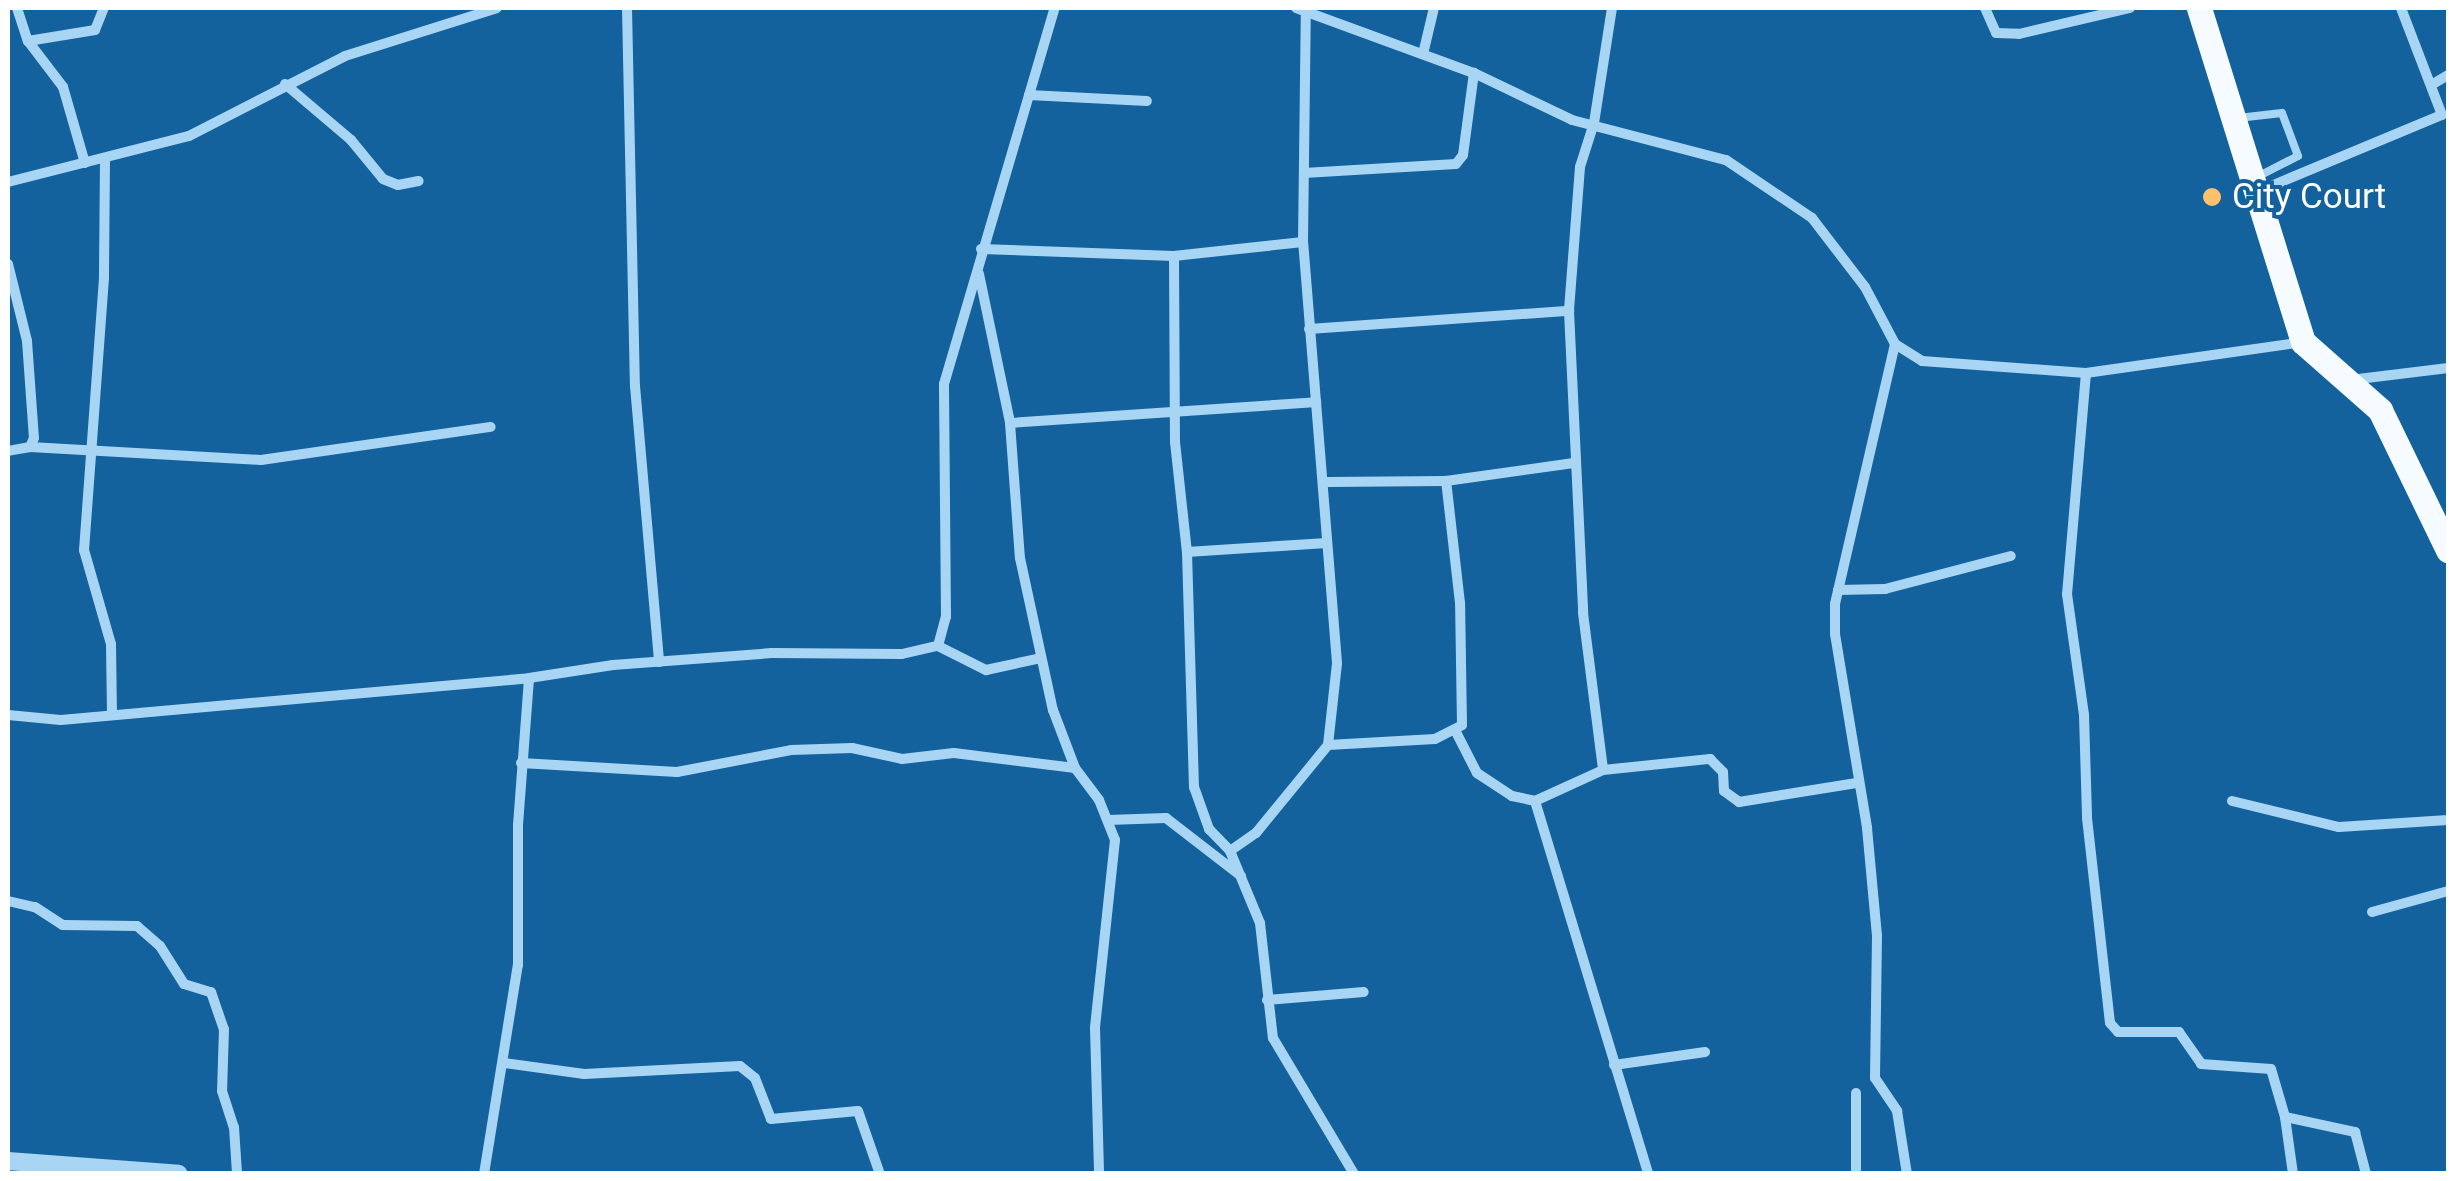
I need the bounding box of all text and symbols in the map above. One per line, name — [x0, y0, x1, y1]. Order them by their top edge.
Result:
place label: City Court — [2232, 176, 2386, 218]
marker: City Court — [2201, 186, 2223, 208]

